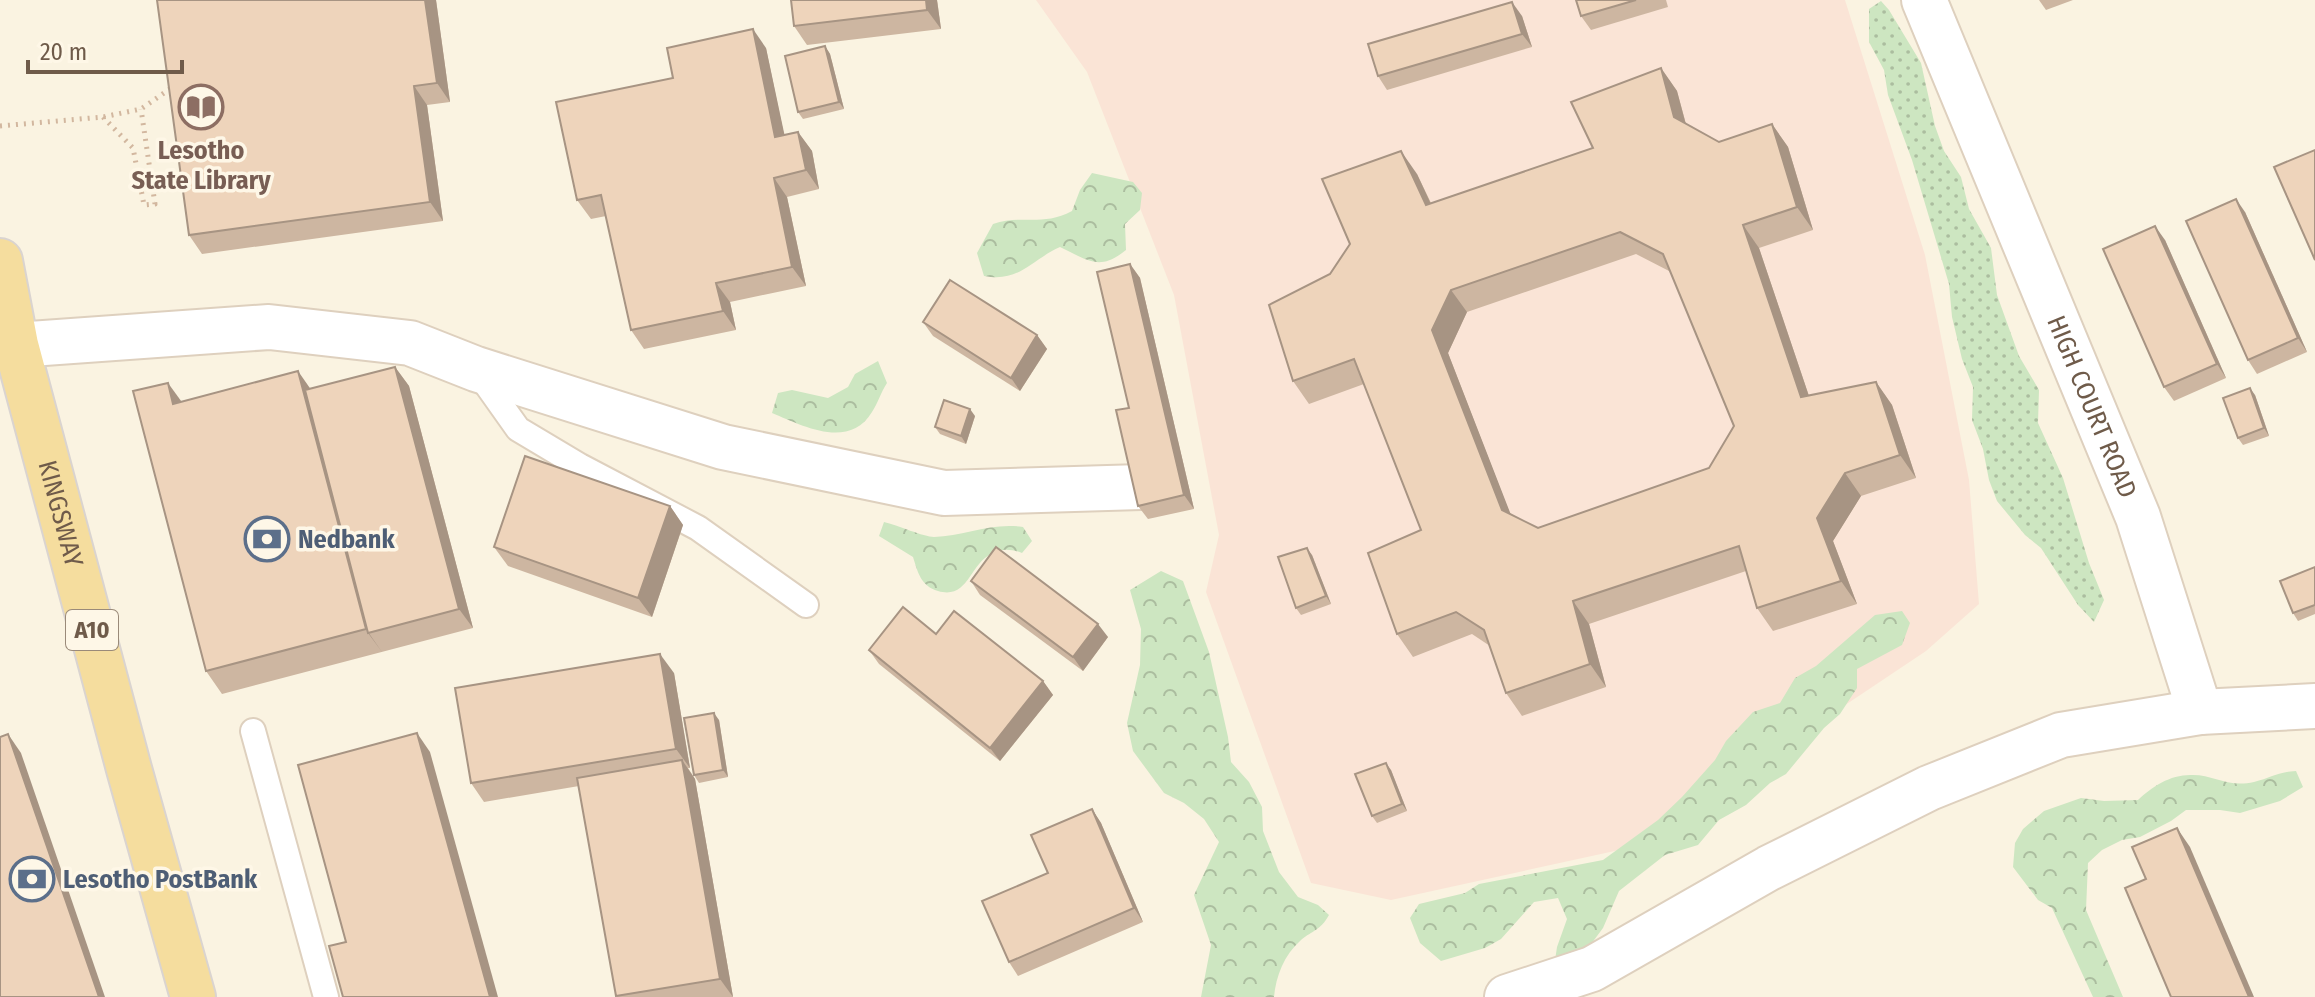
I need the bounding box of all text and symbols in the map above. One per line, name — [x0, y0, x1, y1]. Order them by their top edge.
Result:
scale bar — [28, 24, 182, 74]
text: 20 m — [40, 38, 87, 66]
library icon: Lesotho State Library — [177, 83, 225, 131]
place label: Lesotho State Library — [131, 135, 271, 196]
street label: HIGH COURT ROAD — [2041, 311, 2144, 502]
street label: KINGSWAY — [32, 457, 90, 570]
bank icon: Nedbank — [243, 515, 291, 563]
place label: Nedbank — [298, 524, 395, 555]
road number: A10 — [66, 610, 118, 650]
bank icon: Lesotho PostBank — [8, 855, 56, 903]
place label: Lesotho PostBank — [63, 864, 258, 895]

